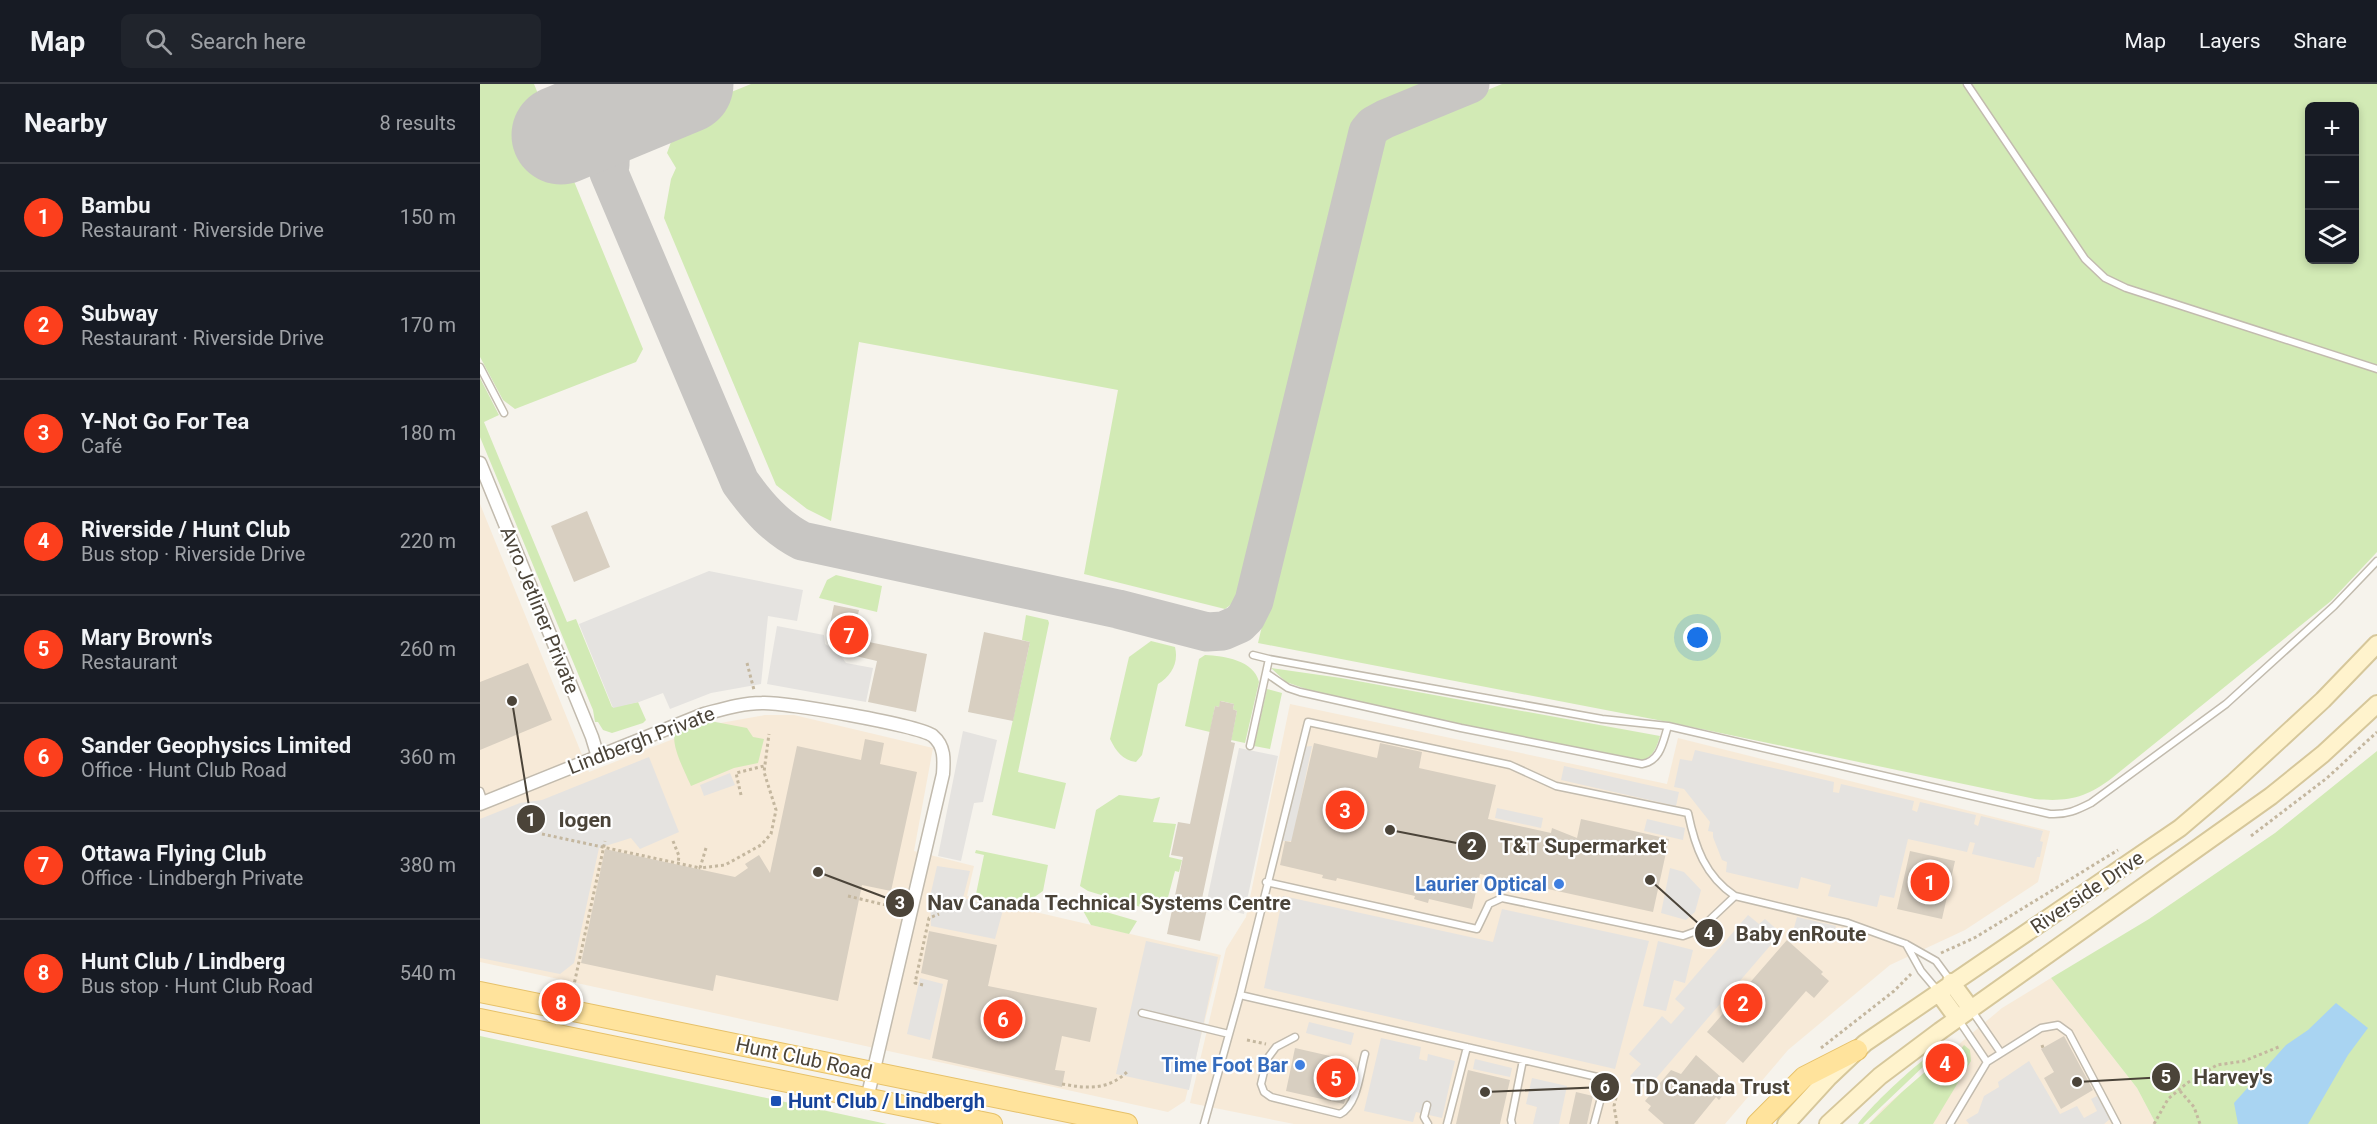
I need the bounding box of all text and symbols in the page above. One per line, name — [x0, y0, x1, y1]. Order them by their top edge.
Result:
search box — [121, 14, 541, 68]
text: Map — [30, 25, 85, 58]
icon: search — [142, 25, 175, 58]
text: Search here — [190, 29, 306, 54]
text: Map — [2124, 29, 2166, 53]
text: Layers — [2199, 29, 2260, 53]
text: Share — [2293, 29, 2347, 53]
map controls — [2305, 102, 2359, 264]
button: + — [2305, 102, 2359, 156]
text: Nearby — [24, 108, 107, 138]
text: 8 results — [380, 111, 456, 135]
button: − — [2305, 156, 2359, 210]
text: Bambu — [81, 193, 151, 218]
text: 1 — [38, 205, 49, 229]
text: 150 m — [400, 205, 456, 229]
button: layers — [2305, 210, 2359, 264]
text: Restaurant · Riverside Drive — [81, 218, 324, 242]
text: Subway — [81, 301, 158, 326]
text: 2 — [38, 313, 49, 337]
text: 170 m — [400, 313, 456, 337]
text: Restaurant · Riverside Drive — [81, 326, 324, 350]
text: Y-Not Go For Tea — [81, 409, 249, 434]
text: 3 — [38, 421, 49, 445]
text: 180 m — [400, 421, 456, 445]
text: Café — [81, 434, 122, 458]
text: Riverside / Hunt Club — [81, 517, 290, 542]
street label: Avro Jetliner Private — [495, 523, 585, 697]
text: 4 — [38, 529, 49, 553]
text: 220 m — [400, 529, 456, 553]
text: Bus stop · Riverside Drive — [81, 542, 305, 566]
pin: 7 — [830, 612, 868, 658]
your location — [1683, 623, 1712, 652]
text: Mary Brown's — [81, 625, 212, 650]
text: 5 — [38, 637, 49, 661]
text: 260 m — [400, 637, 456, 661]
text: Restaurant — [81, 650, 178, 674]
street label: Lindbergh Private — [564, 701, 718, 779]
text: Sander Geophysics Limited — [81, 733, 351, 758]
text: 6 — [38, 745, 49, 769]
text: 360 m — [400, 745, 456, 769]
text: Office · Hunt Club Road — [81, 758, 287, 782]
pin: 3 — [1326, 788, 1364, 832]
callout: Iogen — [516, 800, 623, 839]
text: Iogen — [558, 808, 612, 832]
text: 1 — [526, 809, 536, 830]
callout: T&T Supermarket — [1457, 826, 1678, 865]
text: T&T Supermarket — [1500, 834, 1666, 858]
text: 2 — [1467, 835, 1477, 856]
text: Ottawa Flying Club — [81, 841, 266, 866]
street label: Riverside Drive — [2026, 845, 2148, 939]
text: 7 — [38, 853, 49, 877]
text: 380 m — [400, 853, 456, 877]
pin: 1 — [1910, 860, 1950, 904]
text: Office · Lindbergh Private — [81, 866, 303, 890]
place label: Laurier Optical — [1415, 872, 1547, 896]
marker: Laurier Optical — [1552, 877, 1566, 891]
callout: Nav Canada Technical Systems Centre — [885, 883, 1303, 922]
text: Nav Canada Technical Systems Centre — [927, 891, 1291, 915]
text: 3 — [895, 892, 905, 913]
callout: Baby enRoute — [1694, 914, 1878, 953]
text: Baby enRoute — [1736, 922, 1866, 946]
text: 4 — [1704, 923, 1714, 944]
text: Hunt Club / Lindberg — [81, 949, 285, 974]
text: 8 — [38, 961, 49, 985]
text: 540 m — [400, 961, 456, 985]
text: Bus stop · Hunt Club Road — [81, 974, 313, 998]
pin: 8 — [542, 980, 580, 1024]
pin: 2 — [1724, 980, 1762, 1026]
pin: 6 — [984, 996, 1022, 1042]
street label: Hunt Club Road — [734, 1032, 874, 1084]
pin: 4 — [1926, 1040, 1964, 1086]
place label: Time Foot Bar — [1161, 1053, 1289, 1077]
pin: 5 — [1316, 1056, 1356, 1100]
callout: Harvey's — [2151, 1057, 2284, 1096]
marker: Time Foot Bar — [1293, 1058, 1307, 1072]
text: Harvey's — [2193, 1065, 2273, 1089]
text: 5 — [2161, 1066, 2171, 1087]
callout: TD Canada Trust — [1590, 1067, 1802, 1106]
text: TD Canada Trust — [1632, 1075, 1790, 1099]
text: 6 — [1600, 1076, 1610, 1097]
place label: Hunt Club / Lindbergh — [788, 1089, 985, 1113]
marker: Hunt Club / Lindbergh — [769, 1094, 783, 1108]

